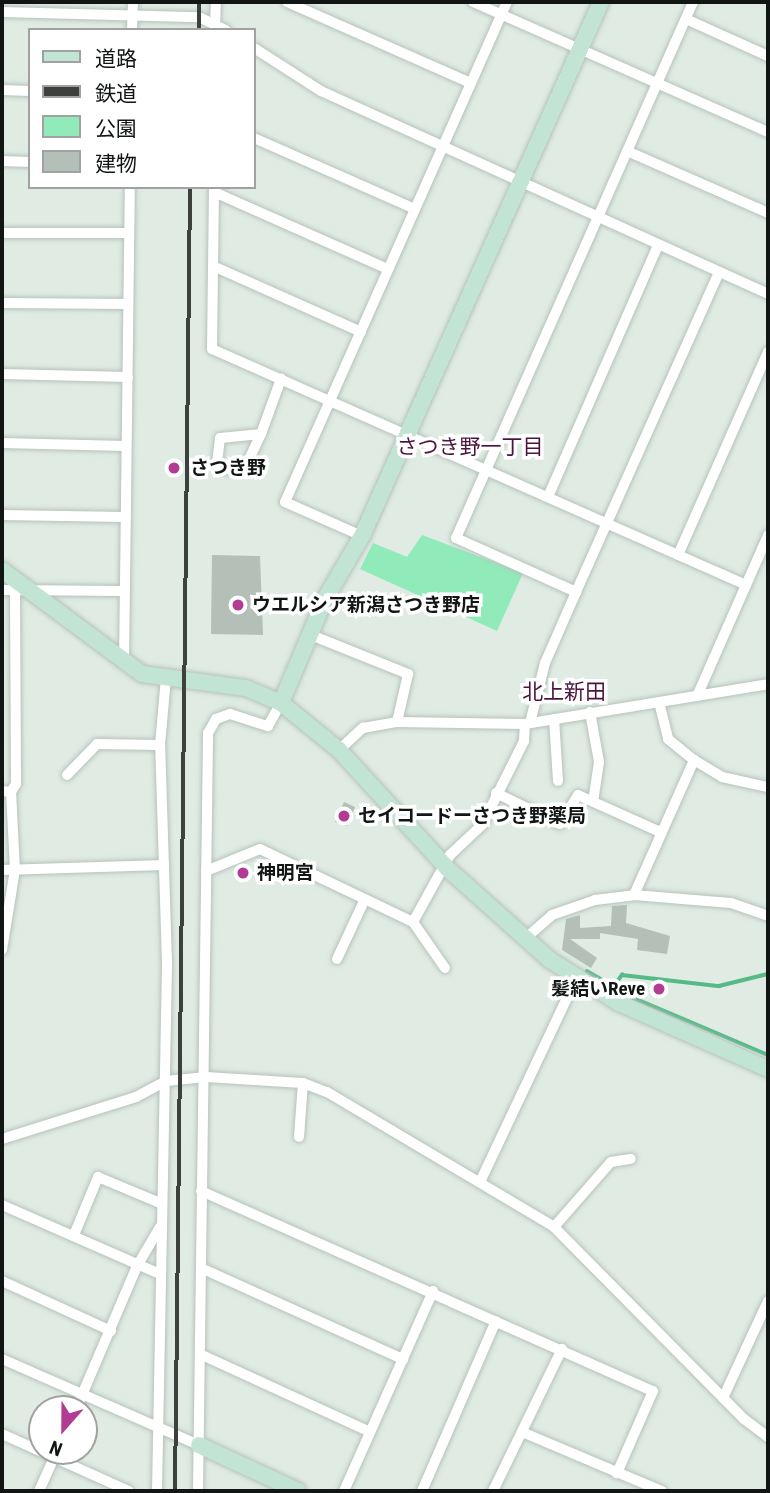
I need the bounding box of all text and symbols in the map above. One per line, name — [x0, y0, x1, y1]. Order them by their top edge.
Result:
legend — [28, 28, 256, 189]
text: 道路 — [95, 47, 137, 71]
text: 鉄道 — [95, 82, 137, 106]
text: 公園 — [95, 117, 137, 141]
text: 建物 — [95, 152, 137, 176]
district label: さつき野一丁目 — [397, 434, 543, 460]
place label: さつき野 — [190, 457, 266, 479]
marker: さつき野 — [164, 458, 184, 478]
place label: ウエルシア新潟さつき野店 — [252, 594, 480, 616]
marker: ウエルシア新潟さつき野店 — [230, 597, 246, 613]
district label: 北上新田 — [522, 679, 606, 705]
place label: セイコードーさつき野薬局 — [358, 805, 586, 827]
marker: セイコードーさつき野薬局 — [336, 808, 352, 824]
place label: 神明宮 — [257, 862, 314, 884]
marker: 神明宮 — [235, 865, 251, 881]
place label: 髪結いReve — [551, 978, 645, 1000]
marker: 髪結いReve — [651, 981, 667, 997]
north arrow — [28, 1395, 98, 1465]
text: N — [46, 1435, 66, 1461]

